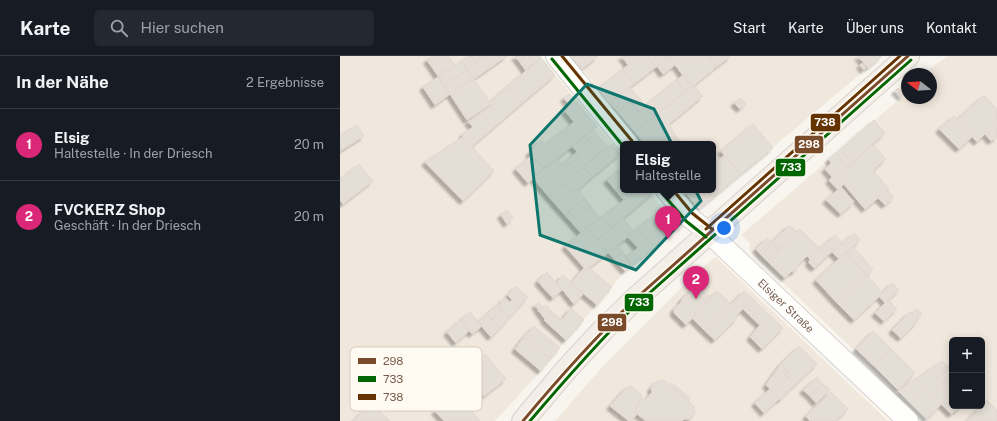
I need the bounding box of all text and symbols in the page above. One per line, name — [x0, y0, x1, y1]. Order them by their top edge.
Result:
search box — [94, 10, 374, 46]
text: Karte — [20, 17, 70, 39]
icon: search — [108, 17, 130, 39]
text: Hier suchen — [140, 19, 224, 36]
text: Start — [733, 20, 766, 36]
text: Karte — [788, 20, 824, 36]
text: Über uns — [846, 20, 904, 36]
text: Kontakt — [926, 20, 977, 36]
north arrow — [901, 68, 937, 104]
text: In der Nähe — [16, 72, 109, 92]
text: 2 Ergebnisse — [246, 75, 324, 90]
line badge: 738 — [810, 113, 841, 132]
text: 738 — [814, 116, 836, 128]
text: Elsig — [54, 129, 90, 146]
line badge: 298 — [794, 135, 824, 154]
text: 1 — [26, 137, 32, 152]
text: 20 m — [294, 137, 324, 152]
text: 298 — [798, 138, 820, 150]
popup — [620, 141, 716, 193]
text: Haltestelle · In der Driesch — [54, 146, 213, 161]
text: Elsig — [635, 151, 670, 168]
line badge: 733 — [775, 158, 806, 177]
text: 733 — [780, 161, 802, 173]
text: Haltestelle — [635, 168, 701, 183]
text: FVCKERZ Shop — [54, 201, 165, 218]
pin: 1 — [655, 206, 681, 239]
text: 2 — [25, 209, 33, 224]
text: 20 m — [294, 209, 324, 224]
text: Geschäft · In der Driesch — [54, 218, 201, 233]
your location — [714, 218, 734, 238]
pin: 2 — [683, 266, 709, 299]
street label: Elsiger Straße — [756, 277, 816, 335]
line badge: 733 — [624, 293, 654, 312]
text: 733 — [628, 296, 650, 308]
line badge: 298 — [597, 313, 627, 332]
text: 298 — [601, 316, 623, 328]
map controls — [949, 337, 985, 409]
button: + — [949, 337, 985, 373]
legend — [350, 347, 482, 411]
text: 298 — [383, 355, 403, 367]
text: 733 — [383, 373, 403, 385]
button: − — [949, 373, 985, 409]
text: 738 — [383, 391, 403, 403]

